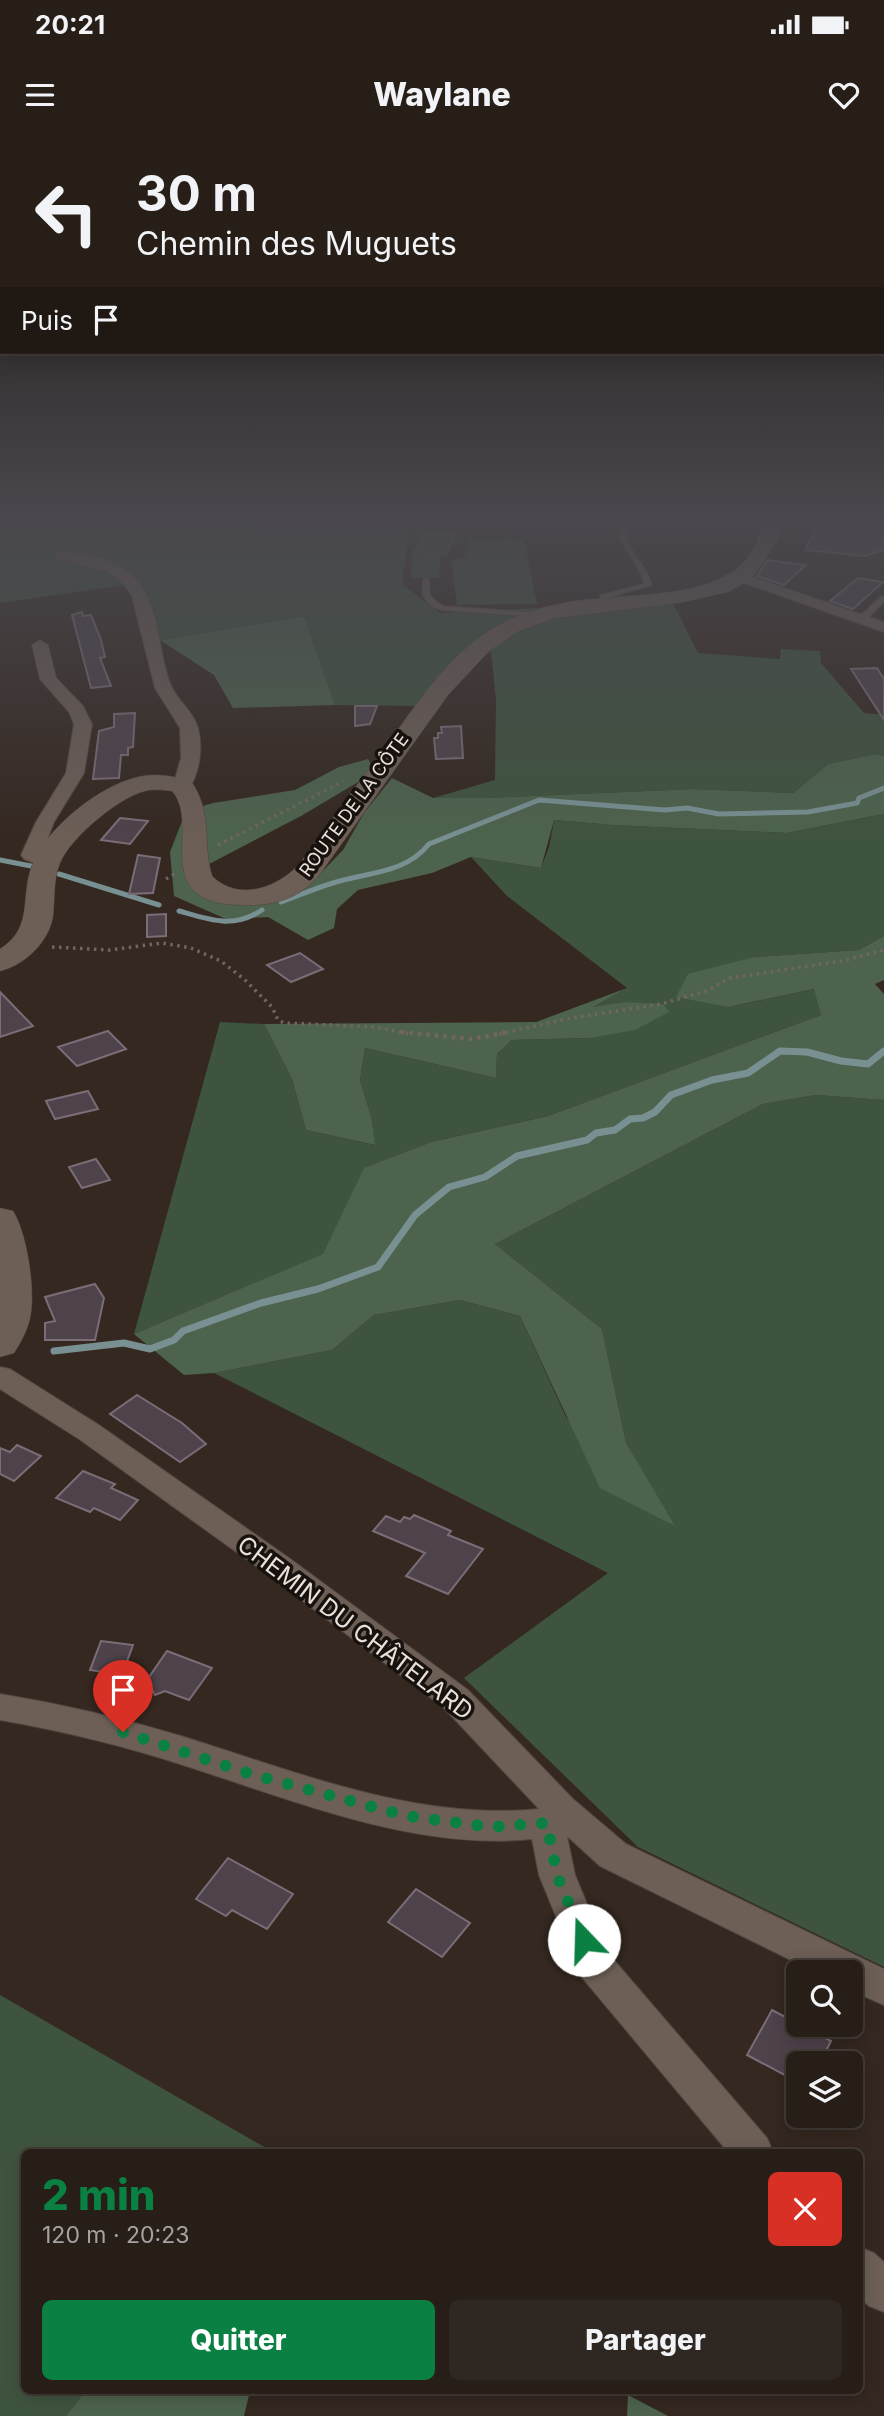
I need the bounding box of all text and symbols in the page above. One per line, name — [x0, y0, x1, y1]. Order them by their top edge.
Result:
text: 20:21 — [35, 9, 105, 40]
text: Waylane — [373, 75, 511, 114]
icon: menu — [21, 76, 59, 114]
icon: heart — [825, 76, 863, 114]
text: 30 m — [136, 164, 257, 223]
icon: left — [21, 168, 112, 259]
text: Chemin des Muguets — [136, 224, 457, 263]
icon: arrive — [87, 301, 125, 339]
text: Puis — [21, 305, 73, 336]
street label: ROUTE DE LA CÔTE — [294, 729, 413, 880]
street label: CHEMIN DU CHÂTELARD — [232, 1529, 479, 1726]
pin — [93, 1660, 153, 1732]
icon: arrive — [104, 1671, 142, 1709]
position arrow — [547, 1903, 621, 1977]
map controls — [786, 1960, 863, 2128]
button: search — [786, 1960, 863, 2037]
button: layers — [786, 2051, 863, 2128]
text: 2 min — [42, 2169, 156, 2220]
button: close — [768, 2172, 842, 2246]
text: 120 m · 20:23 — [42, 2221, 189, 2249]
button: Quitter — [42, 2300, 435, 2380]
button: Partager — [449, 2300, 842, 2380]

